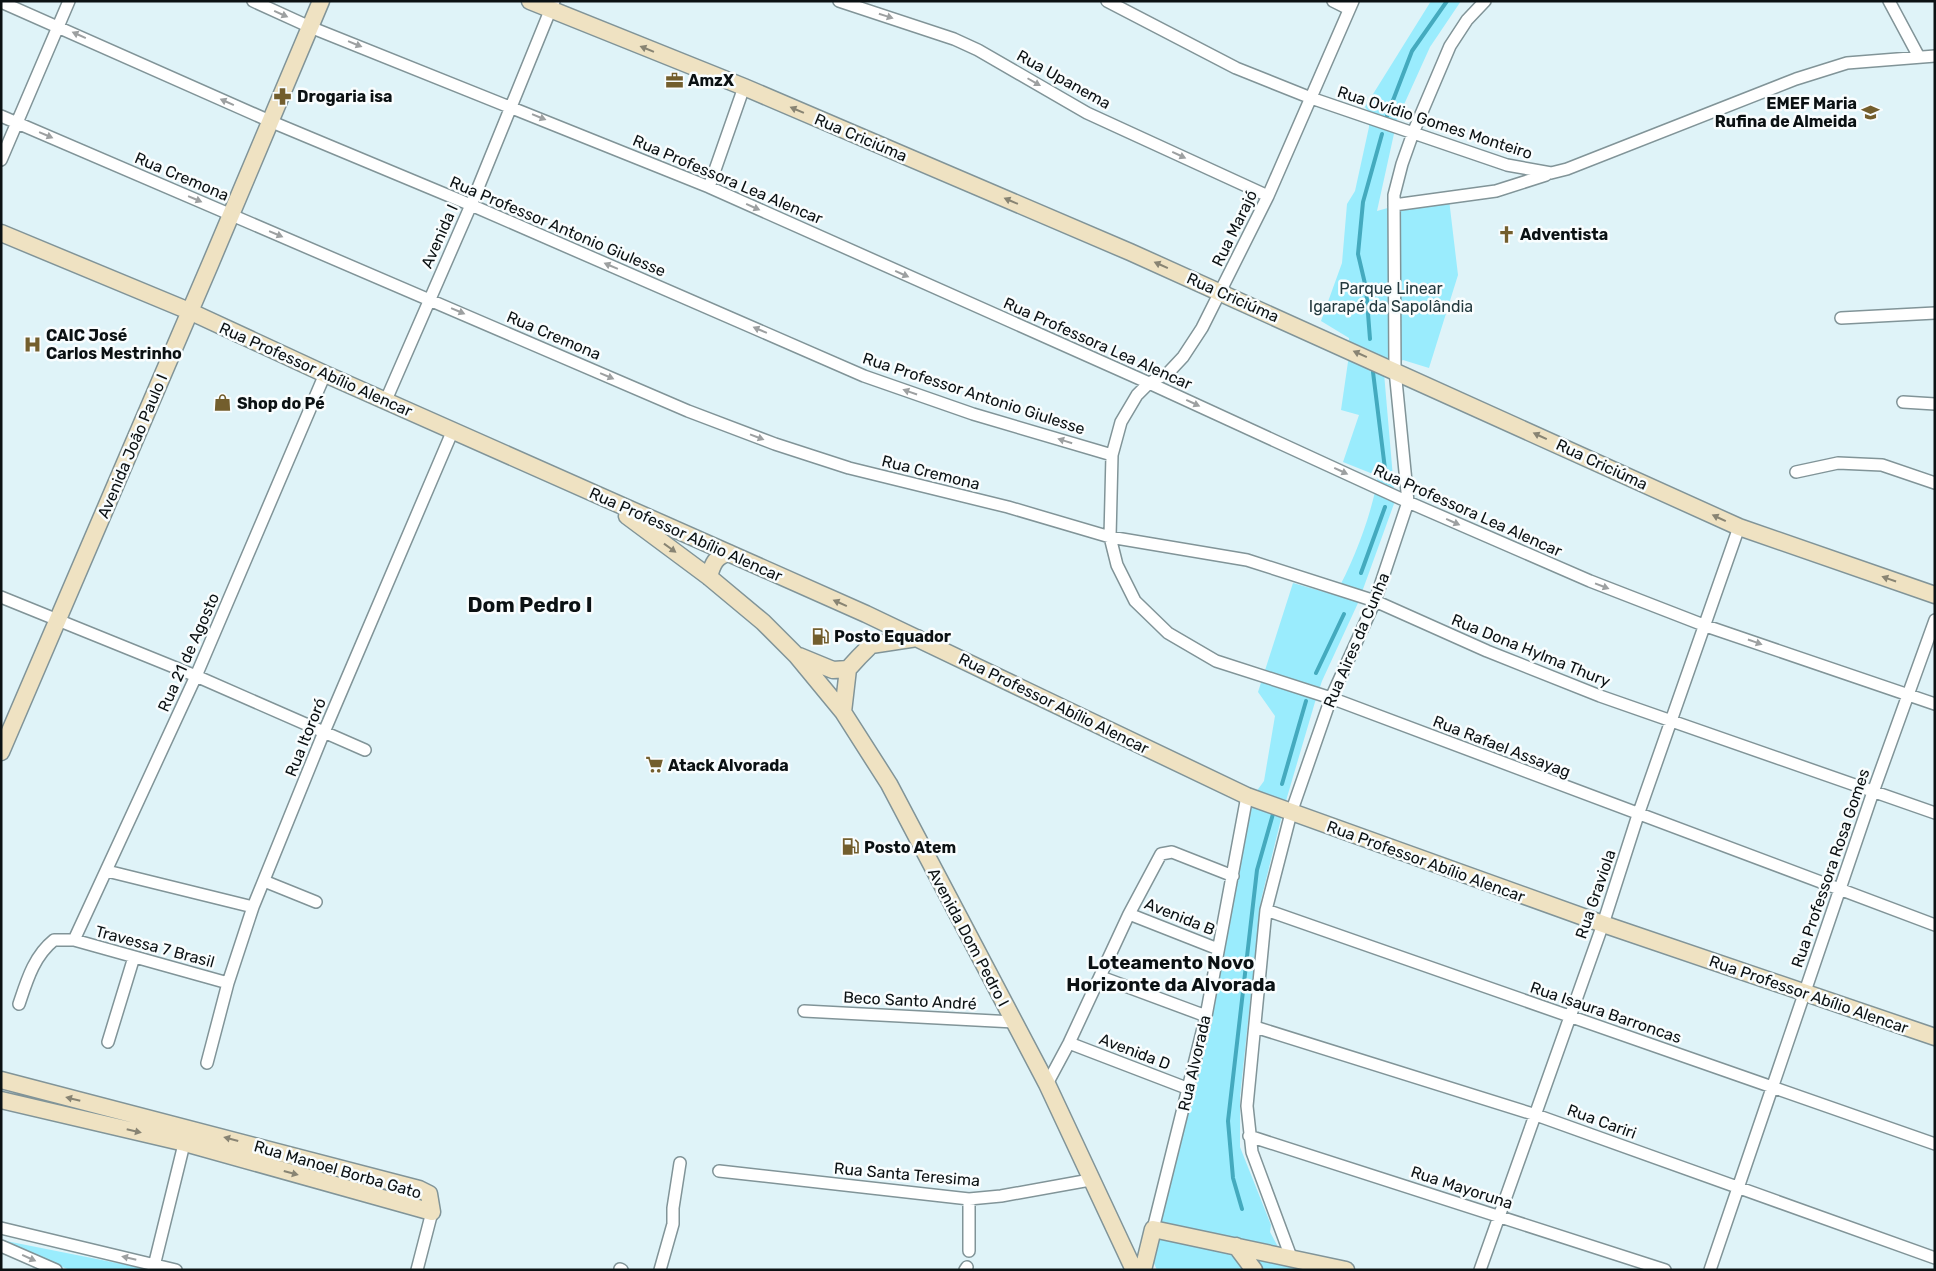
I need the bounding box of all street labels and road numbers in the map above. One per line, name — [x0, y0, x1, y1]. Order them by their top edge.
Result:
street label: Rua Upanema — [1014, 46, 1114, 113]
street label: Rua Ovídio Gomes Monteiro — [1335, 82, 1535, 163]
street label: Rua Criciúma — [812, 109, 910, 166]
street label: Rua Professora Lea Alencar — [630, 131, 826, 228]
street label: Rua Cremona — [132, 148, 232, 205]
street label: Rua Professor Antonio Giulesse — [447, 172, 669, 281]
street label: Rua Marajó — [1208, 187, 1261, 270]
street label: Avenida I — [417, 201, 462, 271]
street label: Rua Criciúma — [1184, 269, 1282, 326]
street label: Rua Professora Lea Alencar — [1001, 293, 1195, 394]
street label: Rua Cremona — [504, 307, 604, 364]
street label: Rua Professor Abílio Alencar — [216, 318, 415, 421]
street label: Rua Professor Antonio Giulesse — [860, 348, 1088, 438]
street label: Avenida João Paulo I — [93, 371, 171, 521]
street label: Rua Criciúma — [1553, 435, 1651, 494]
street label: Rua Cremona — [880, 451, 982, 494]
street label: Rua Professora Lea Alencar — [1371, 460, 1565, 561]
street label: Rua Professor Abílio Alencar — [586, 483, 785, 586]
street label: Rua Aires da Cunha — [1319, 570, 1394, 711]
street label: Rua 21 de Agosto — [154, 590, 223, 715]
street label: Rua Dona Hylma Thury — [1449, 610, 1613, 691]
street label: Rua Professor Abílio Alencar — [955, 649, 1152, 758]
street label: Rua Itororó — [281, 695, 330, 779]
street label: Rua Rafael Assayag — [1430, 711, 1573, 781]
street label: Rua Professora Rosa Gomes — [1787, 766, 1874, 970]
street label: Rua Professor Abílio Alencar — [1324, 817, 1527, 906]
street label: Rua Graviola — [1571, 847, 1620, 941]
street label: Avenida Dom Pedro I — [924, 865, 1013, 1010]
street label: Avenida B — [1142, 894, 1218, 939]
street label: Travessa 7 Brasil — [93, 921, 217, 972]
street label: Rua Professor Abílio Alencar — [1707, 951, 1911, 1038]
street label: Rua Isaura Barroncas — [1528, 978, 1684, 1047]
street label: Beco Santo André — [843, 988, 977, 1013]
street label: Rua Alvorada — [1174, 1013, 1215, 1113]
street label: Avenida D — [1097, 1029, 1173, 1074]
street label: Rua Cariri — [1565, 1100, 1639, 1143]
street label: Rua Manoel Borba Gato — [252, 1136, 424, 1203]
street label: Rua Santa Teresima — [833, 1159, 981, 1190]
street label: Rua Mayoruna — [1408, 1162, 1515, 1213]

